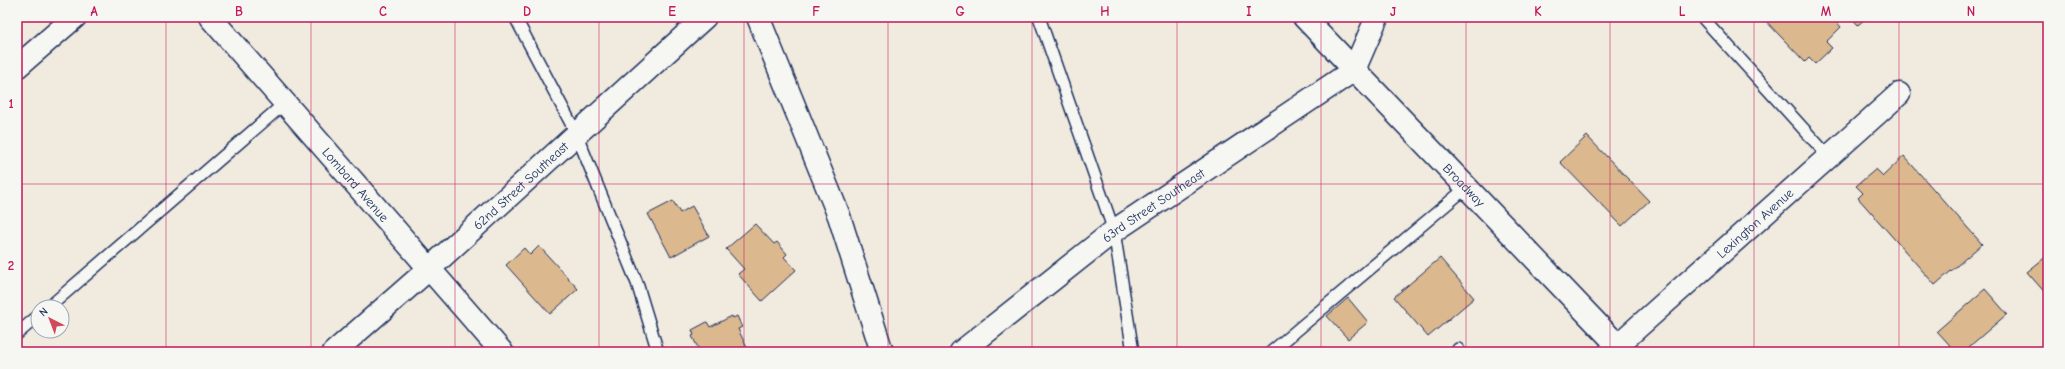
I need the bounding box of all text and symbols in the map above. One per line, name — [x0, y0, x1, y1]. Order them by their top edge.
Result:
text: A — [90, 4, 98, 19]
text: B — [235, 4, 243, 19]
text: C — [379, 4, 387, 19]
text: D — [523, 4, 531, 19]
text: E — [668, 4, 676, 19]
text: F — [812, 4, 820, 19]
text: G — [955, 4, 965, 19]
text: H — [1100, 4, 1110, 19]
text: I — [1246, 4, 1252, 19]
text: J — [1390, 4, 1396, 19]
text: K — [1534, 4, 1542, 19]
text: L — [1679, 4, 1686, 19]
text: M — [1821, 4, 1832, 19]
text: N — [1967, 4, 1975, 19]
text: 1 — [8, 96, 14, 111]
street label: 62nd Street Southeast — [470, 138, 572, 233]
street label: Lombard Avenue — [319, 145, 392, 225]
street label: Broadway — [1440, 161, 1488, 210]
street label: 63rd Street Southeast — [1099, 165, 1208, 245]
street label: Lexington Avenue — [1714, 185, 1797, 261]
text: 2 — [8, 258, 14, 273]
north arrow — [30, 299, 70, 339]
text: N — [37, 305, 51, 319]

